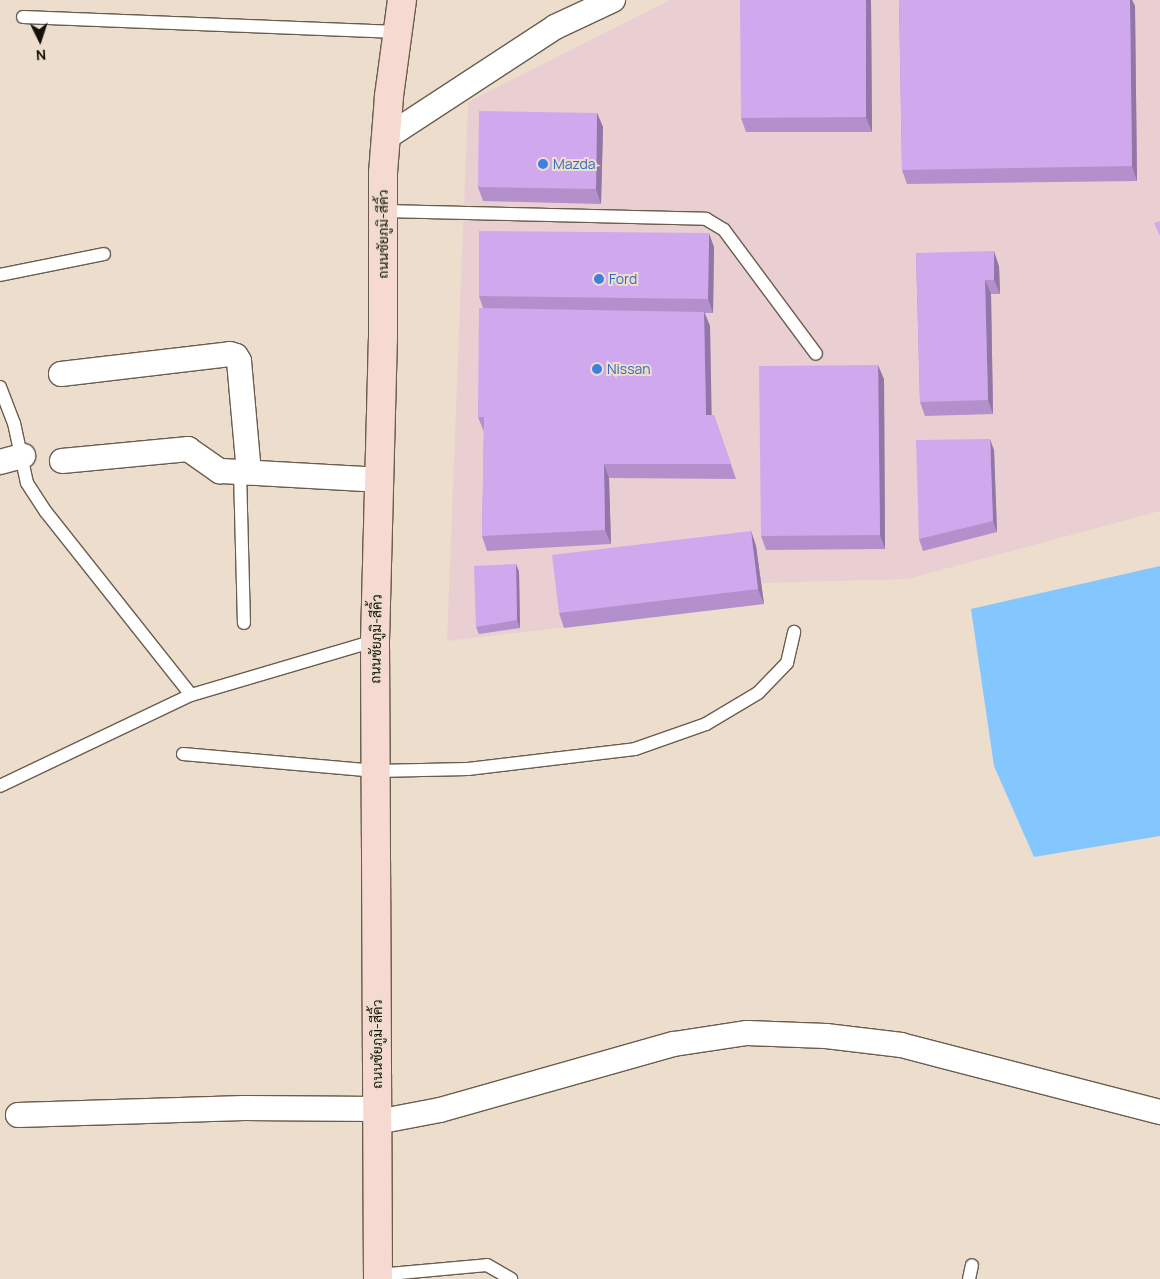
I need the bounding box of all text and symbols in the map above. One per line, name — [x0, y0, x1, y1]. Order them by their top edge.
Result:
north arrow — [15, 15, 65, 65]
text: N — [35, 46, 47, 65]
place label: Mazda — [553, 156, 595, 172]
marker: Mazda — [537, 158, 549, 170]
street label: ถนนชัยภูมิ-สีคิ้ว — [375, 189, 391, 279]
place label: Ford — [609, 271, 637, 287]
marker: Ford — [593, 273, 605, 285]
place label: Nissan — [607, 361, 651, 377]
marker: Nissan — [591, 363, 603, 375]
street label: ถนนชัยภูมิ-สีคิ้ว — [367, 594, 385, 684]
street label: ถนนชัยภูมิ-สีคิ้ว — [369, 999, 385, 1089]

